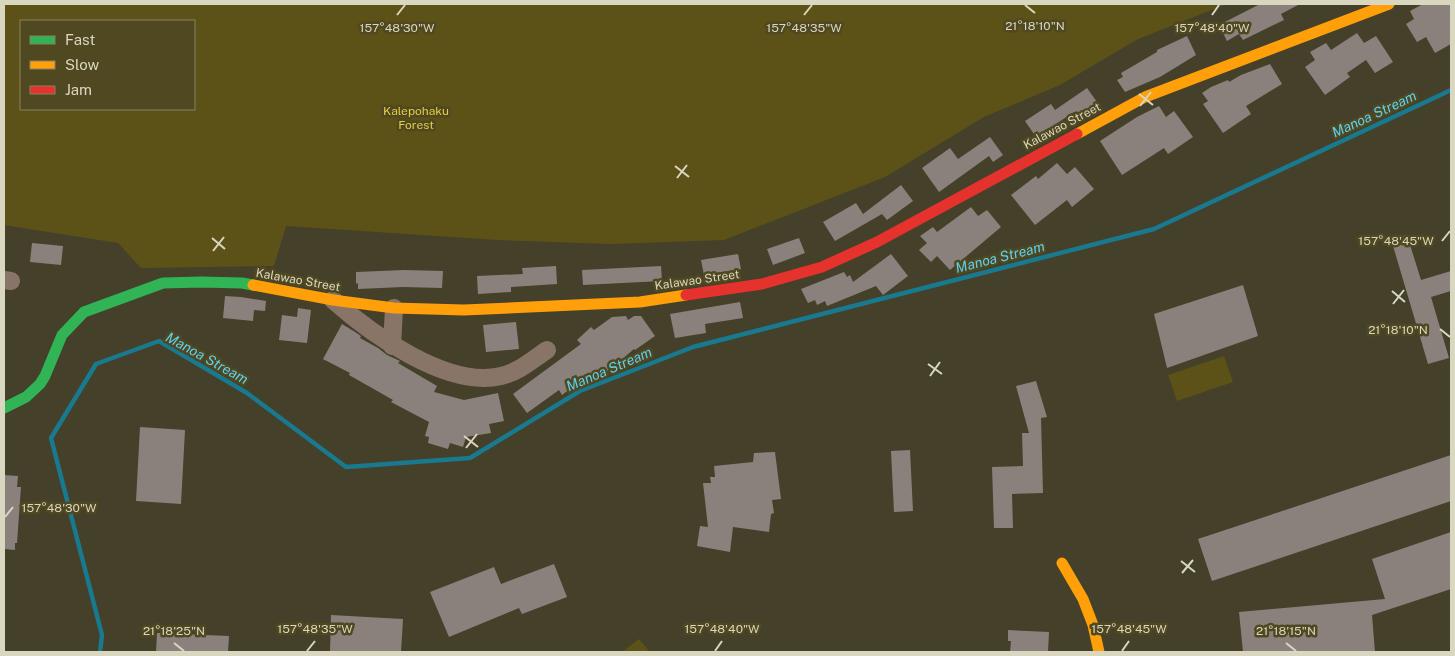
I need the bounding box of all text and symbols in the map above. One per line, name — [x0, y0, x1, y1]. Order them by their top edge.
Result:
text: 21°18'10"N — [1005, 19, 1065, 33]
legend — [20, 20, 195, 110]
text: 157°48'30"W — [360, 21, 435, 35]
text: 157°48'35"W — [766, 21, 842, 35]
text: 157°48'40"W — [1174, 21, 1250, 35]
text: Fast — [65, 31, 95, 48]
text: Slow — [65, 56, 100, 73]
text: Jam — [65, 81, 92, 98]
water label: Manoa Stream — [1329, 87, 1419, 141]
street label: Kalawao Street — [1021, 100, 1103, 152]
park label: Kalepohaku Forest — [383, 104, 449, 132]
text: 157°48'45"W — [1358, 234, 1434, 248]
water label: Manoa Stream — [954, 238, 1046, 276]
street label: Kalawao Street — [255, 266, 342, 294]
street label: Kalawao Street — [654, 267, 741, 293]
text: 21°18'10"N — [1368, 323, 1428, 337]
water label: Manoa Stream — [163, 329, 251, 387]
water label: Manoa Stream — [564, 344, 654, 394]
text: 157°48'30"W — [22, 501, 97, 515]
text: 157°48'35"W — [277, 622, 353, 636]
text: 157°48'40"W — [684, 622, 760, 636]
text: 157°48'45"W — [1091, 622, 1167, 636]
text: 21°18'25"N — [143, 624, 205, 638]
text: 21°18'15"N — [1256, 624, 1316, 638]

